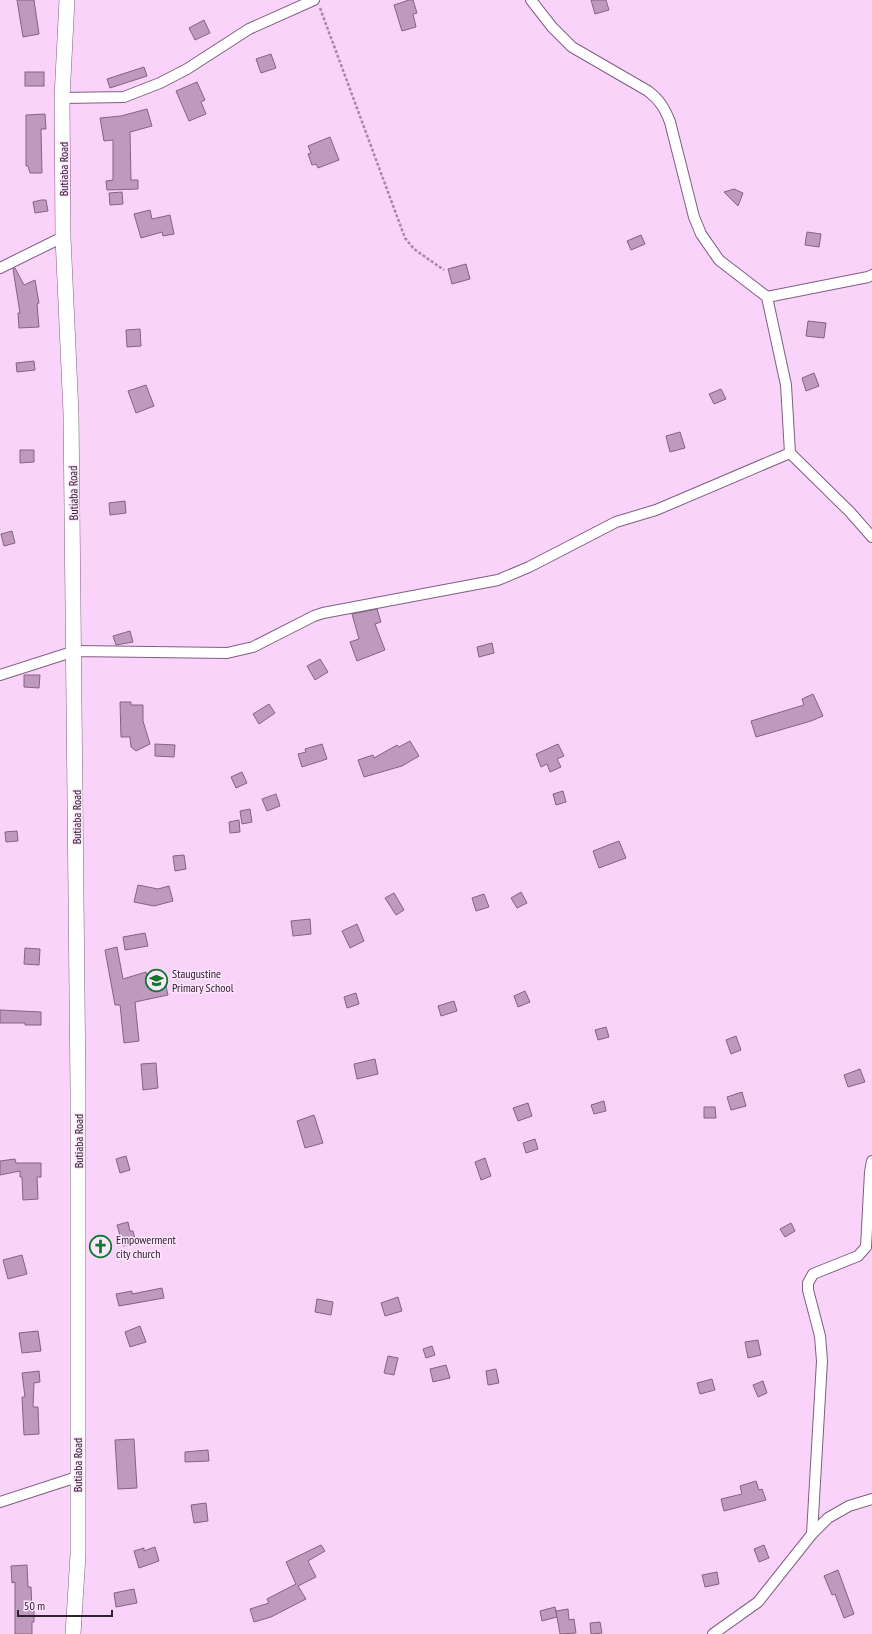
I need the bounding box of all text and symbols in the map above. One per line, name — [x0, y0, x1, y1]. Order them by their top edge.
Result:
street label: Butiaba Road — [56, 142, 71, 196]
street label: Butiaba Road — [65, 466, 81, 520]
street label: Butiaba Road — [69, 790, 84, 844]
place label: Staugustine Primary School — [172, 966, 234, 995]
school or university icon: Staugustine Primary School — [143, 967, 169, 993]
street label: Butiaba Road — [71, 1114, 86, 1168]
place label: Empowerment city church — [116, 1232, 177, 1261]
church icon: Empowerment city church — [88, 1233, 114, 1259]
street label: Butiaba Road — [70, 1438, 85, 1492]
scale bar — [18, 1592, 112, 1618]
text: 50 m — [24, 1598, 45, 1613]

